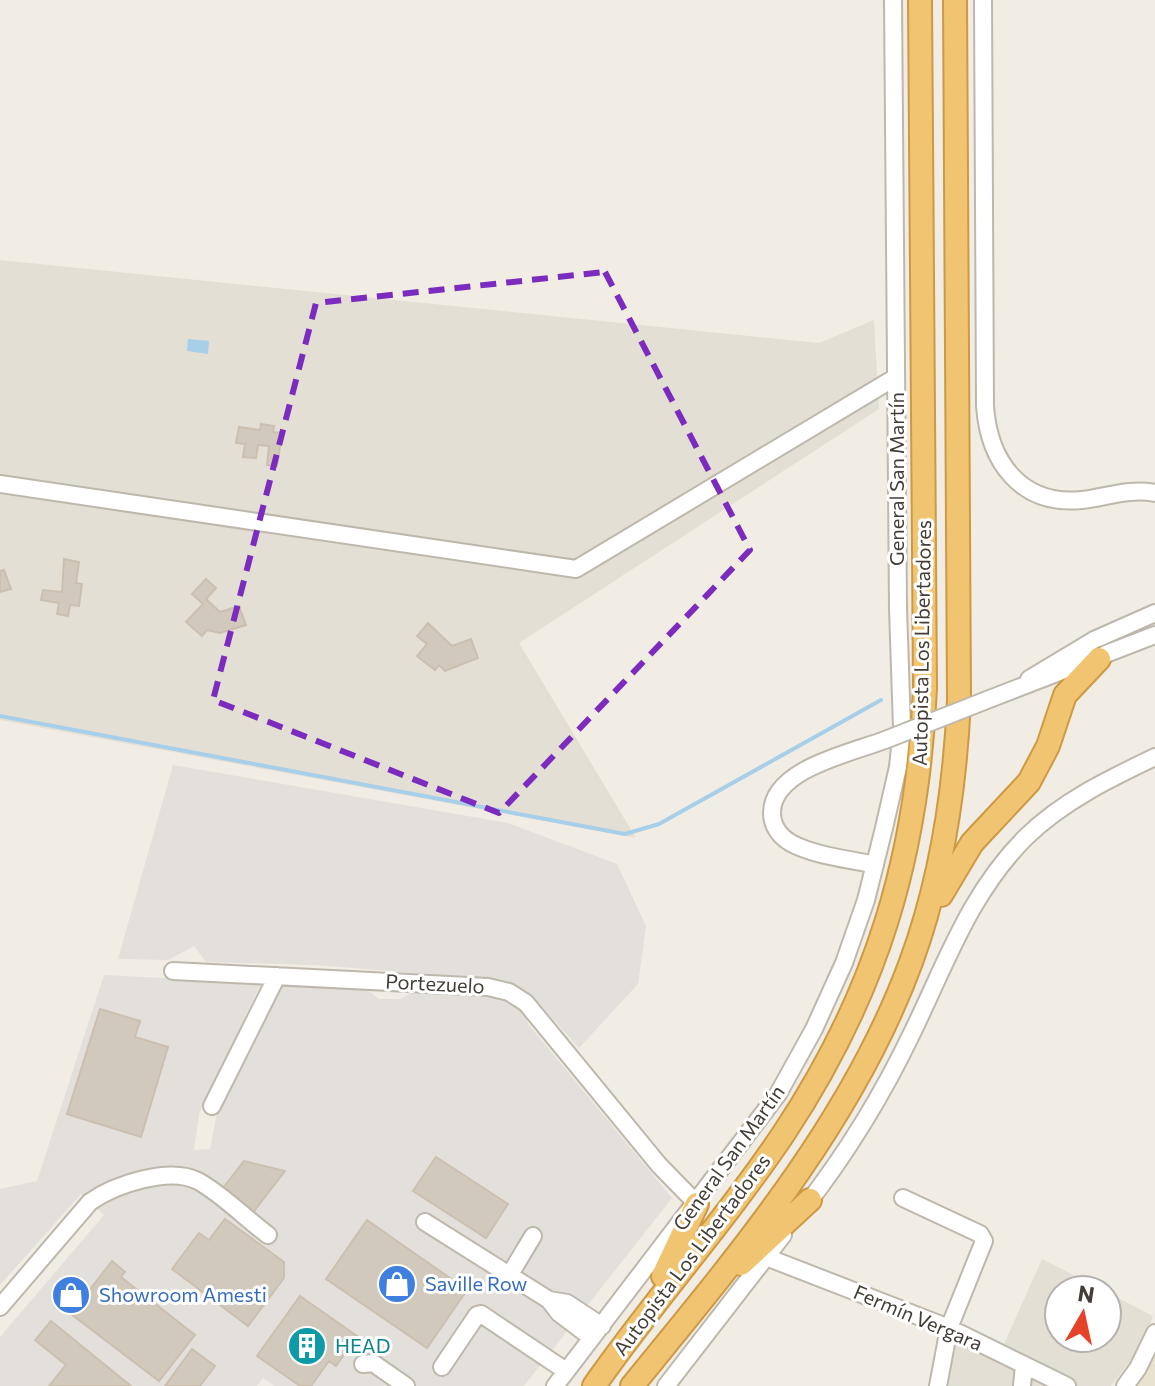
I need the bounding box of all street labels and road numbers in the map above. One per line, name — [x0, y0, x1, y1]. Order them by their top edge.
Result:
street label: General San Martín — [884, 392, 908, 566]
street label: Autopista Los Libertadores — [907, 520, 935, 766]
street label: Portezuelo — [385, 968, 485, 998]
street label: General San Martín — [667, 1080, 789, 1235]
street label: Autopista Los Libertadores — [608, 1149, 775, 1360]
street label: Fermín Vergara — [850, 1279, 986, 1355]

